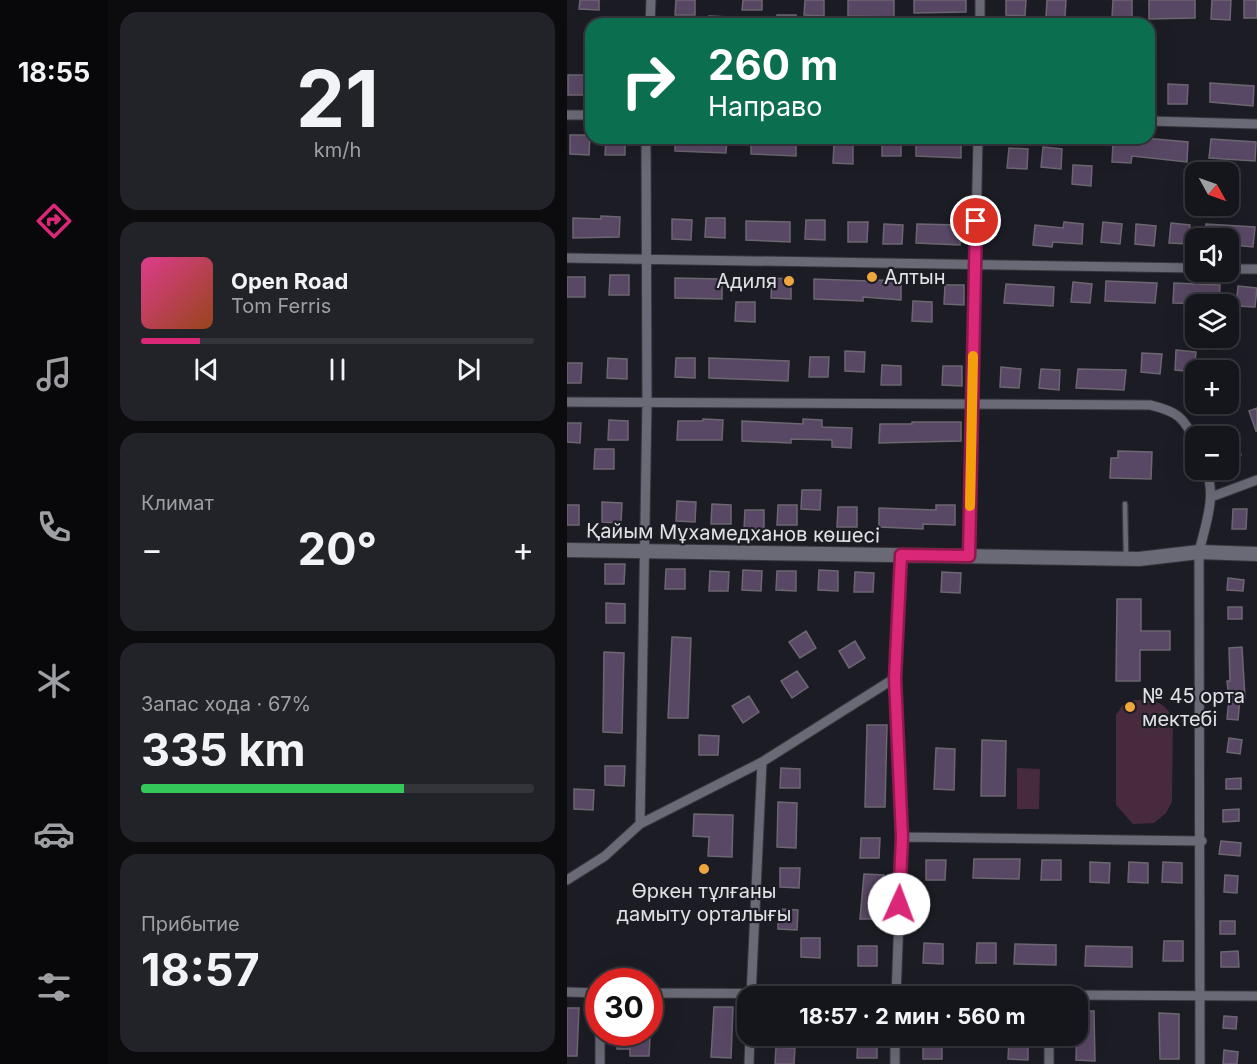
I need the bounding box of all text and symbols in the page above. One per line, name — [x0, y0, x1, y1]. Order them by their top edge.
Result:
text: 260 m — [708, 39, 838, 90]
icon: right — [609, 42, 687, 120]
text: 21 — [296, 51, 379, 146]
text: 18:55 — [18, 56, 90, 89]
text: Направо — [708, 90, 823, 123]
text: km/h — [314, 138, 361, 162]
north arrow — [1185, 162, 1239, 216]
map controls — [1185, 162, 1239, 480]
pin — [950, 195, 1001, 246]
icon: directions — [33, 200, 75, 242]
icon: arrive — [959, 204, 992, 237]
button: sound — [1185, 228, 1239, 282]
place label: Алтын — [884, 265, 945, 289]
text: Open Road — [231, 268, 348, 294]
place label: Адиля — [716, 269, 777, 293]
marker: Алтын — [865, 270, 879, 284]
marker: Адиля — [782, 274, 796, 288]
text: Tom Ferris — [231, 294, 331, 318]
button: layers — [1185, 294, 1239, 348]
icon: music — [33, 353, 75, 395]
icon: previous — [190, 353, 223, 386]
icon: pause — [321, 353, 354, 386]
icon: next — [452, 353, 485, 386]
button: + — [1185, 360, 1239, 414]
button: − — [1185, 426, 1239, 480]
text: Климат — [141, 491, 214, 515]
icon: phone — [33, 506, 75, 548]
street label: Қайым Мұхамедханов көшесі — [586, 518, 880, 548]
text: 20° — [298, 521, 377, 576]
text: − — [141, 529, 163, 569]
text: + — [512, 529, 534, 569]
icon: climate — [33, 660, 75, 702]
place label: № 45 орта мектебі — [1142, 684, 1245, 731]
text: Запас хода · 67% — [141, 692, 311, 716]
marker: № 45 орта мектебі — [1123, 700, 1137, 714]
text: 335 km — [141, 722, 306, 777]
icon: car — [33, 813, 75, 855]
marker: Өркен тұлғаны дамыту орталығы — [697, 862, 711, 876]
position arrow — [867, 872, 931, 936]
place label: Өркен тұлғаны дамыту орталығы — [616, 879, 792, 926]
text: Прибытие — [141, 912, 240, 936]
text: 18:57 — [141, 942, 260, 997]
icon: filters — [33, 966, 75, 1008]
speed limit sign: 30 — [585, 968, 663, 1046]
text: 18:57 · 2 мин · 560 m — [799, 1003, 1026, 1029]

